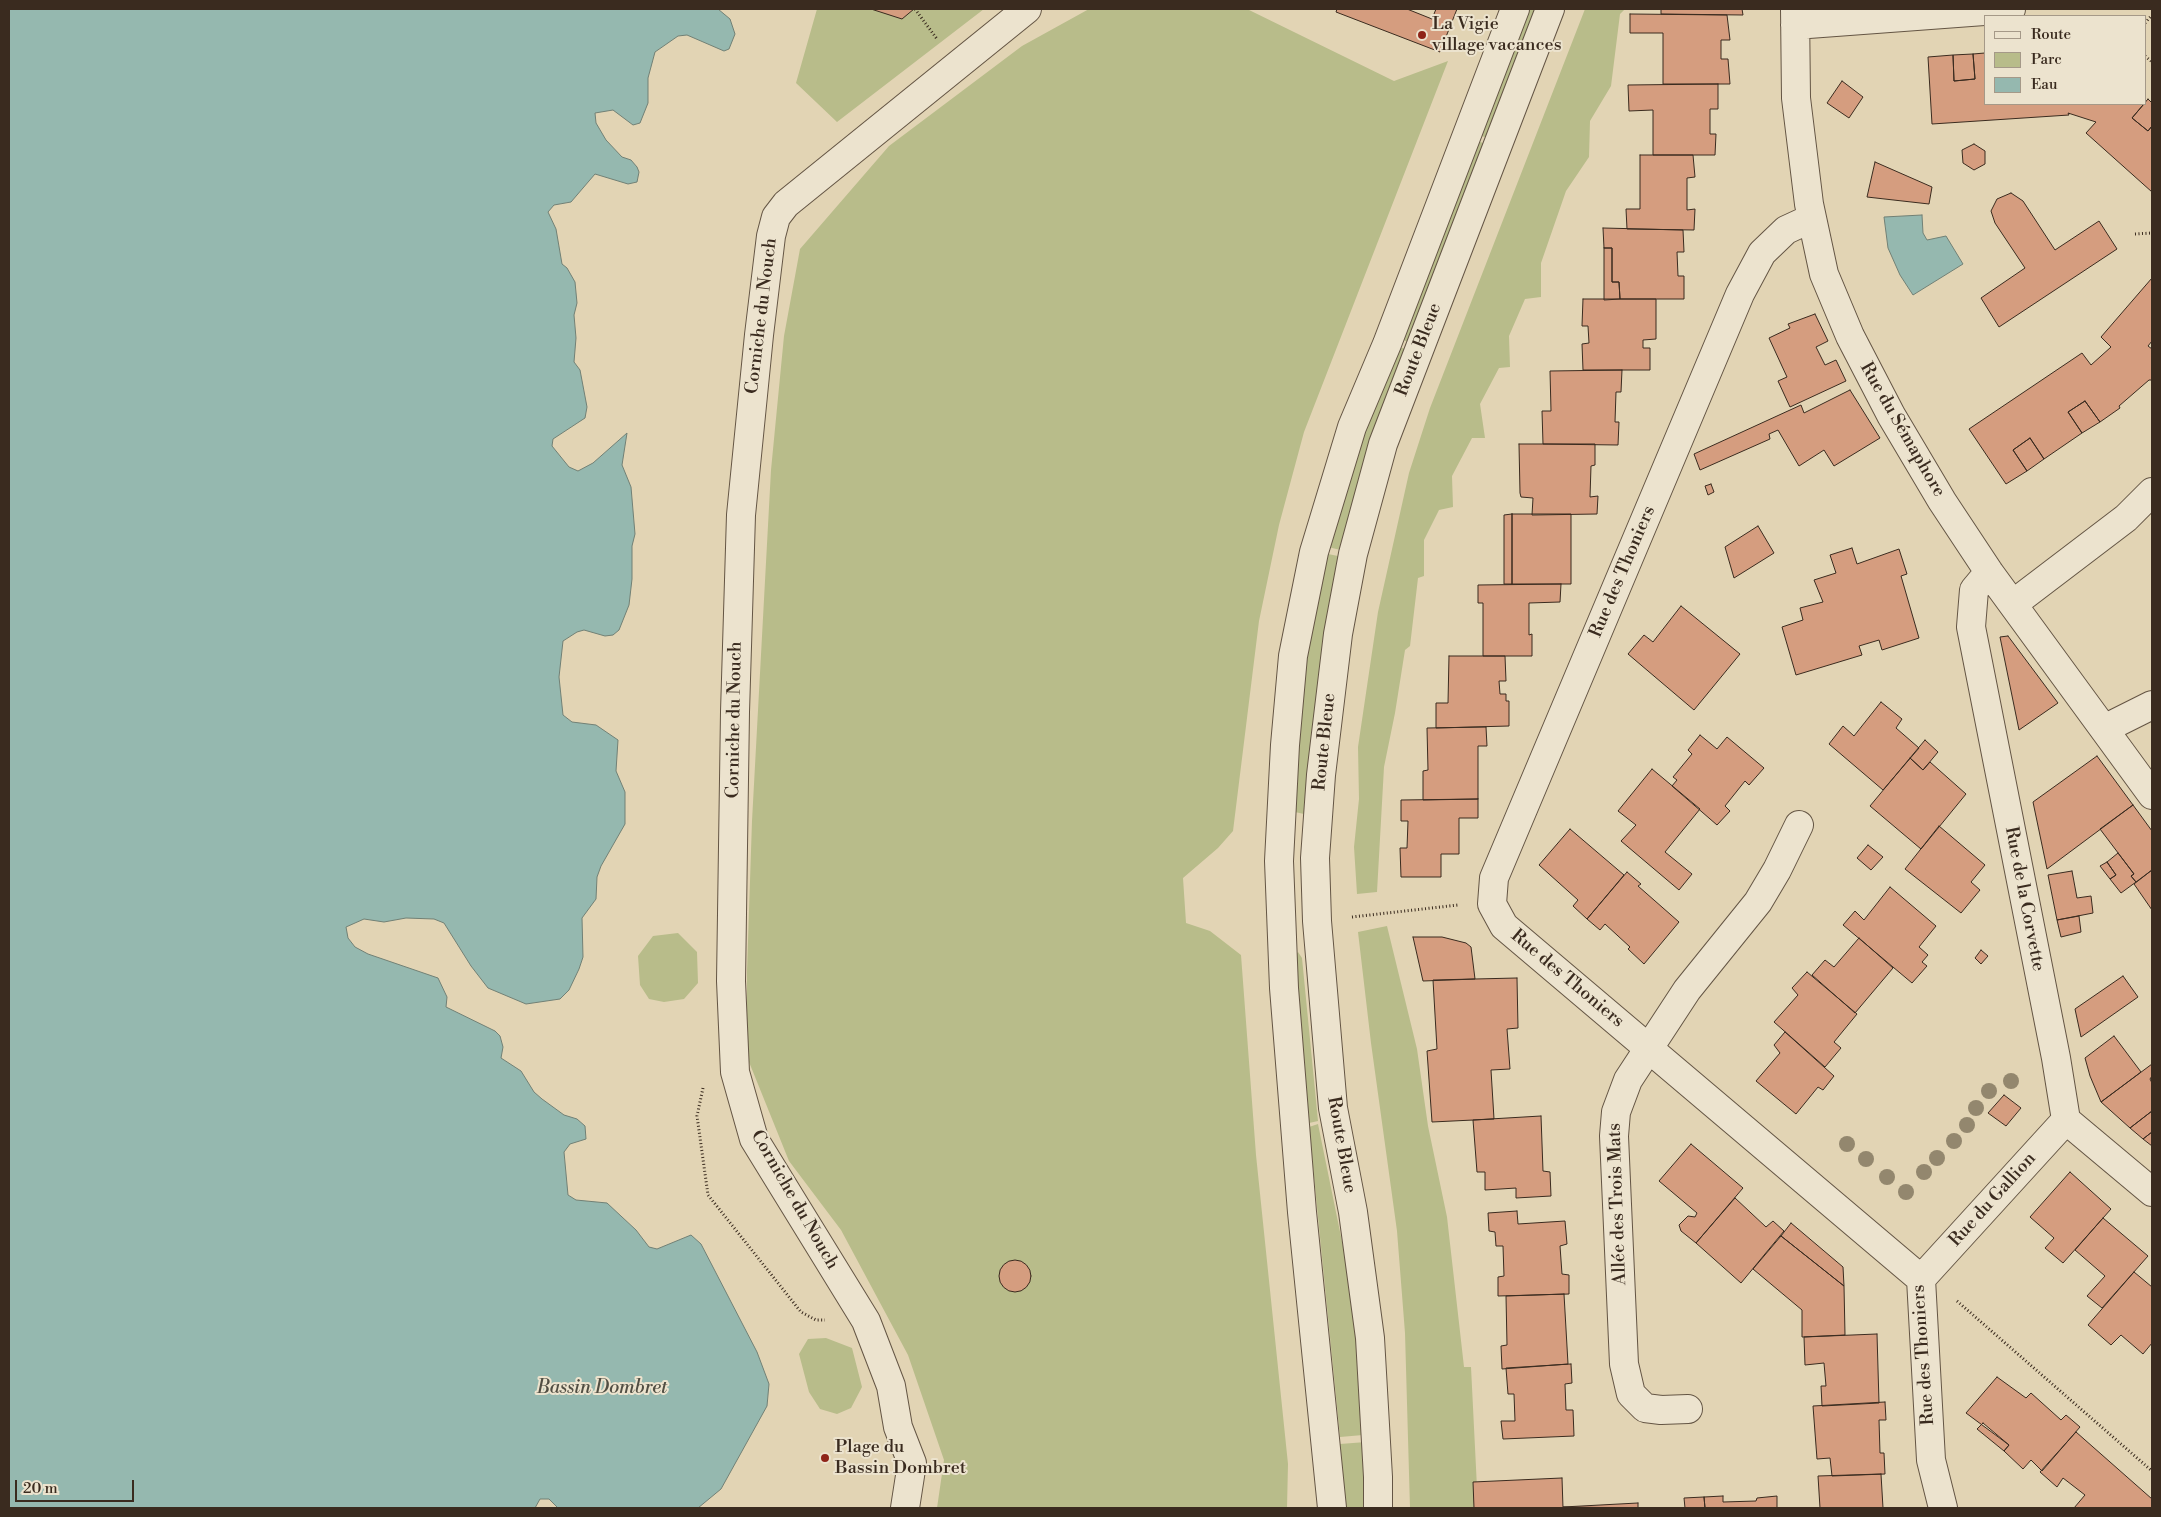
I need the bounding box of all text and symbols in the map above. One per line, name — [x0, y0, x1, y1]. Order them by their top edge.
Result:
place label: La Vigie village vacances — [1432, 14, 1562, 56]
legend — [1984, 15, 2146, 105]
text: Route — [2031, 25, 2071, 44]
marker: La Vigie village vacances — [1416, 29, 1428, 41]
text: Parc — [2031, 50, 2062, 69]
text: Eau — [2031, 75, 2058, 94]
street label: Corniche du Nouch — [742, 237, 782, 395]
street label: Route Bleue — [1391, 300, 1447, 400]
street label: Rue du Sémaphore — [1855, 359, 1949, 501]
street label: Rue des Thoniers — [1586, 503, 1660, 641]
street label: Corniche du Nouch — [723, 641, 747, 799]
street label: Route Bleue — [1309, 692, 1341, 792]
street label: Rue de la Corvette — [1999, 825, 2049, 973]
street label: Rue des Thoniers — [1506, 925, 1628, 1033]
street label: Route Bleue — [1322, 1095, 1360, 1195]
street label: Allée des Trois Mats — [1604, 1123, 1632, 1285]
street label: Corniche du Nouch — [745, 1127, 843, 1273]
street label: Rue du Gallion — [1945, 1148, 2041, 1252]
street label: Rue des Thoniers — [1908, 1284, 1940, 1426]
water label: Bassin Dombret — [537, 1377, 667, 1399]
place label: Plage du Bassin Dombret — [835, 1437, 966, 1480]
marker: Plage du Bassin Dombret — [819, 1452, 831, 1464]
scale bar — [18, 1470, 136, 1502]
text: 20 m — [23, 1479, 58, 1498]

